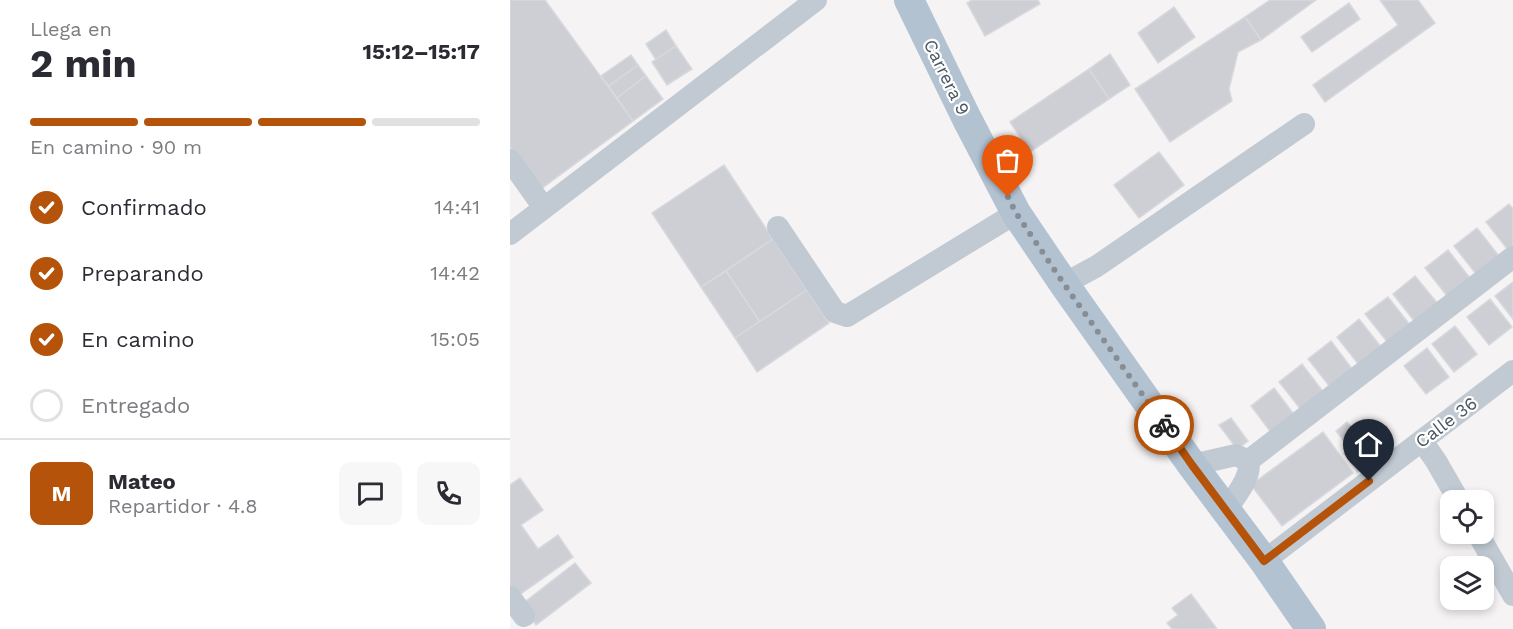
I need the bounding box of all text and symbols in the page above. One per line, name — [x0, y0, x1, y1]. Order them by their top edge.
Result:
text: Llega en — [30, 17, 112, 41]
street label: Carrera 9 — [920, 36, 974, 118]
text: 15:12–15:17 — [362, 39, 480, 64]
text: 2 min — [30, 41, 137, 86]
text: En camino · 90 m — [30, 135, 202, 159]
pin — [982, 135, 1033, 197]
icon: bag — [991, 144, 1024, 177]
icon: check — [30, 191, 63, 224]
text: Confirmado — [81, 195, 207, 220]
text: 14:41 — [434, 195, 480, 219]
icon: check — [30, 257, 63, 290]
text: Preparando — [81, 261, 204, 286]
text: 14:42 — [430, 261, 480, 285]
icon: check — [30, 323, 63, 356]
text: En camino — [81, 327, 195, 352]
text: 15:05 — [431, 327, 480, 351]
street label: Calle 36 — [1411, 392, 1481, 452]
text: Entregado — [81, 393, 190, 418]
courier — [1134, 395, 1194, 455]
icon: bike — [1148, 409, 1181, 442]
pin — [1343, 419, 1394, 481]
icon: home — [1352, 428, 1385, 461]
button: chat — [339, 462, 402, 525]
button: phone — [417, 462, 480, 525]
text: Mateo — [108, 469, 176, 494]
text: M — [51, 481, 72, 506]
map controls — [1440, 490, 1494, 610]
button: locate — [1440, 490, 1494, 544]
text: Repartidor · 4.8 — [108, 494, 258, 518]
button: layers — [1440, 556, 1494, 610]

